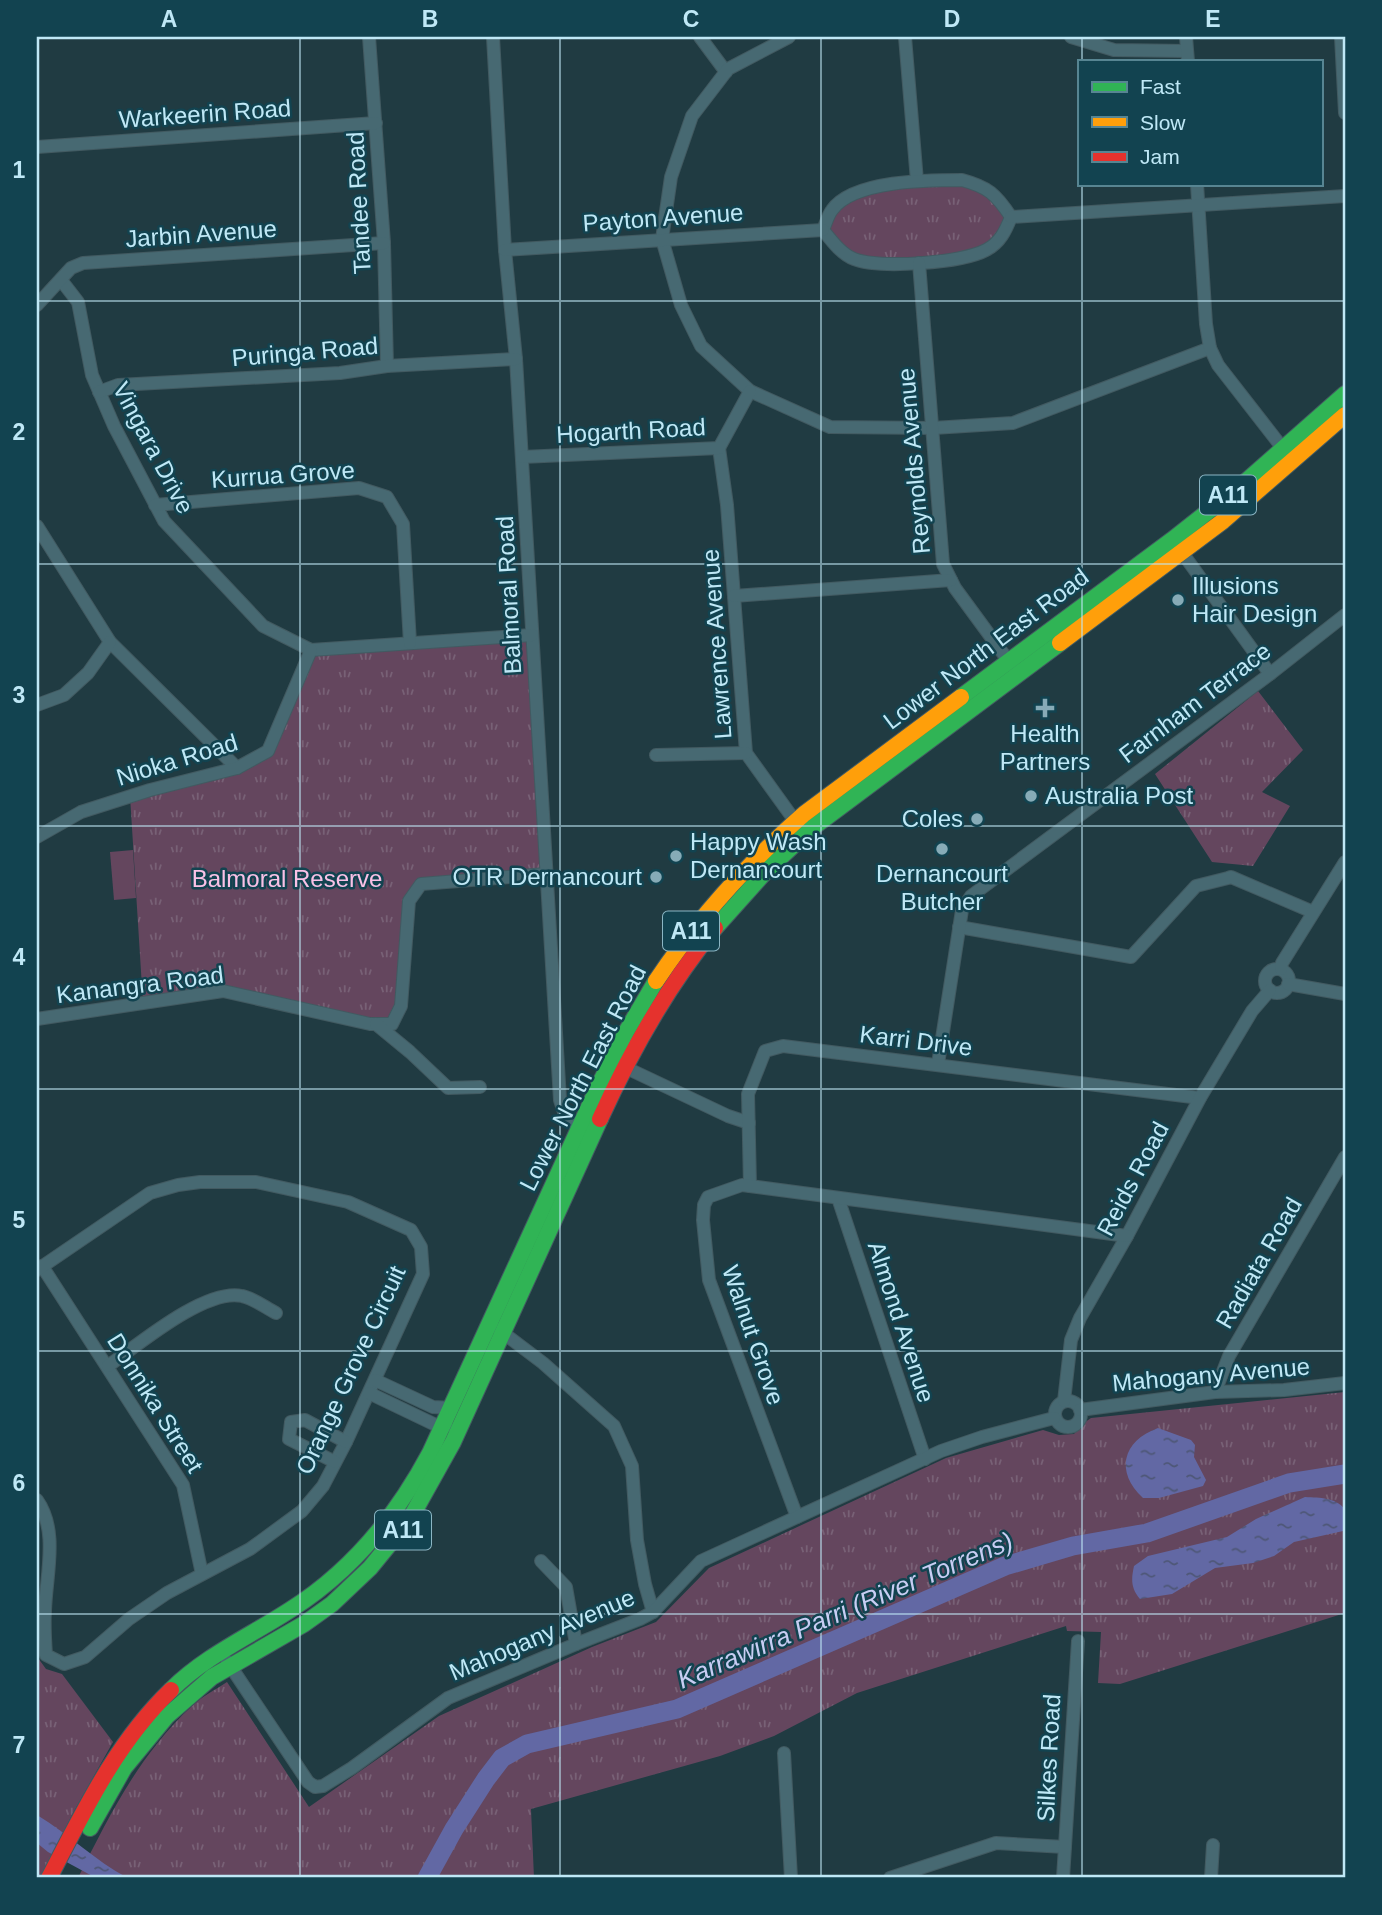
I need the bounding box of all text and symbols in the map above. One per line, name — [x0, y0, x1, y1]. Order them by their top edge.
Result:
text: A — [161, 6, 177, 32]
text: B — [422, 6, 438, 32]
text: C — [683, 6, 699, 32]
text: D — [944, 6, 960, 32]
text: E — [1205, 6, 1221, 32]
legend — [1078, 60, 1322, 186]
text: Fast — [1140, 75, 1181, 98]
street label: Warkeerin Road — [118, 94, 292, 133]
text: Slow — [1140, 111, 1186, 134]
street label: Tandee Road — [341, 131, 376, 275]
text: Jam — [1140, 145, 1180, 168]
text: 1 — [13, 157, 26, 183]
street label: Payton Avenue — [582, 198, 744, 237]
street label: Jarbin Avenue — [124, 215, 278, 252]
street label: Puringa Road — [231, 332, 379, 371]
street label: Reynolds Avenue — [892, 367, 935, 555]
street label: Vingara Drive — [107, 377, 199, 518]
street label: Hogarth Road — [556, 413, 706, 448]
text: 2 — [13, 419, 25, 445]
street label: Kurrua Grove — [210, 456, 356, 493]
road number: A11 — [1200, 475, 1256, 514]
street label: Balmoral Road — [491, 515, 526, 675]
street label: Lawrence Avenue — [696, 548, 737, 740]
street label: Lower North East Road — [878, 563, 1093, 734]
place label: Illusions Hair Design — [1192, 572, 1317, 627]
marker: Illusions Hair Design — [1170, 592, 1186, 608]
street label: Farnham Terrace — [1114, 637, 1276, 768]
text: 3 — [13, 682, 25, 708]
marker: Health Partners — [1037, 700, 1053, 716]
place label: Health Partners — [1000, 720, 1090, 775]
street label: Nioka Road — [113, 728, 241, 791]
place label: Australia Post — [1045, 782, 1193, 809]
marker: Australia Post — [1023, 788, 1039, 804]
place label: Coles — [902, 805, 963, 832]
marker: Coles — [969, 811, 985, 827]
place label: Happy Wash Dernancourt — [690, 828, 827, 883]
marker: Dernancourt Butcher — [934, 841, 950, 857]
marker: Happy Wash Dernancourt — [668, 848, 684, 864]
place label: Dernancourt Butcher — [876, 860, 1008, 915]
place label: OTR Dernancourt — [453, 863, 642, 890]
park label: Balmoral Reserve — [192, 865, 382, 892]
marker: OTR Dernancourt — [648, 869, 664, 885]
road number: A11 — [663, 912, 719, 950]
text: 4 — [13, 944, 26, 970]
street label: Kanangra Road — [55, 961, 225, 1008]
street label: Lower North East Road — [514, 961, 651, 1195]
street label: Karri Drive — [858, 1020, 974, 1061]
street label: Reids Road — [1091, 1117, 1174, 1240]
street label: Radiata Road — [1210, 1192, 1307, 1333]
text: 5 — [13, 1207, 26, 1233]
street label: Almond Avenue — [863, 1238, 940, 1406]
street label: Orange Grove Circuit — [290, 1261, 411, 1478]
street label: Walnut Grove — [717, 1262, 790, 1408]
street label: Donnika Street — [102, 1328, 209, 1477]
street label: Mahogany Avenue — [1111, 1352, 1311, 1397]
text: 6 — [13, 1470, 25, 1496]
road number: A11 — [375, 1511, 431, 1550]
water label: Karrawirra Parri (River Torrens) — [673, 1526, 1017, 1694]
street label: Mahogany Avenue — [445, 1583, 638, 1686]
street label: Silkes Road — [1032, 1693, 1065, 1823]
text: 7 — [13, 1732, 25, 1758]

